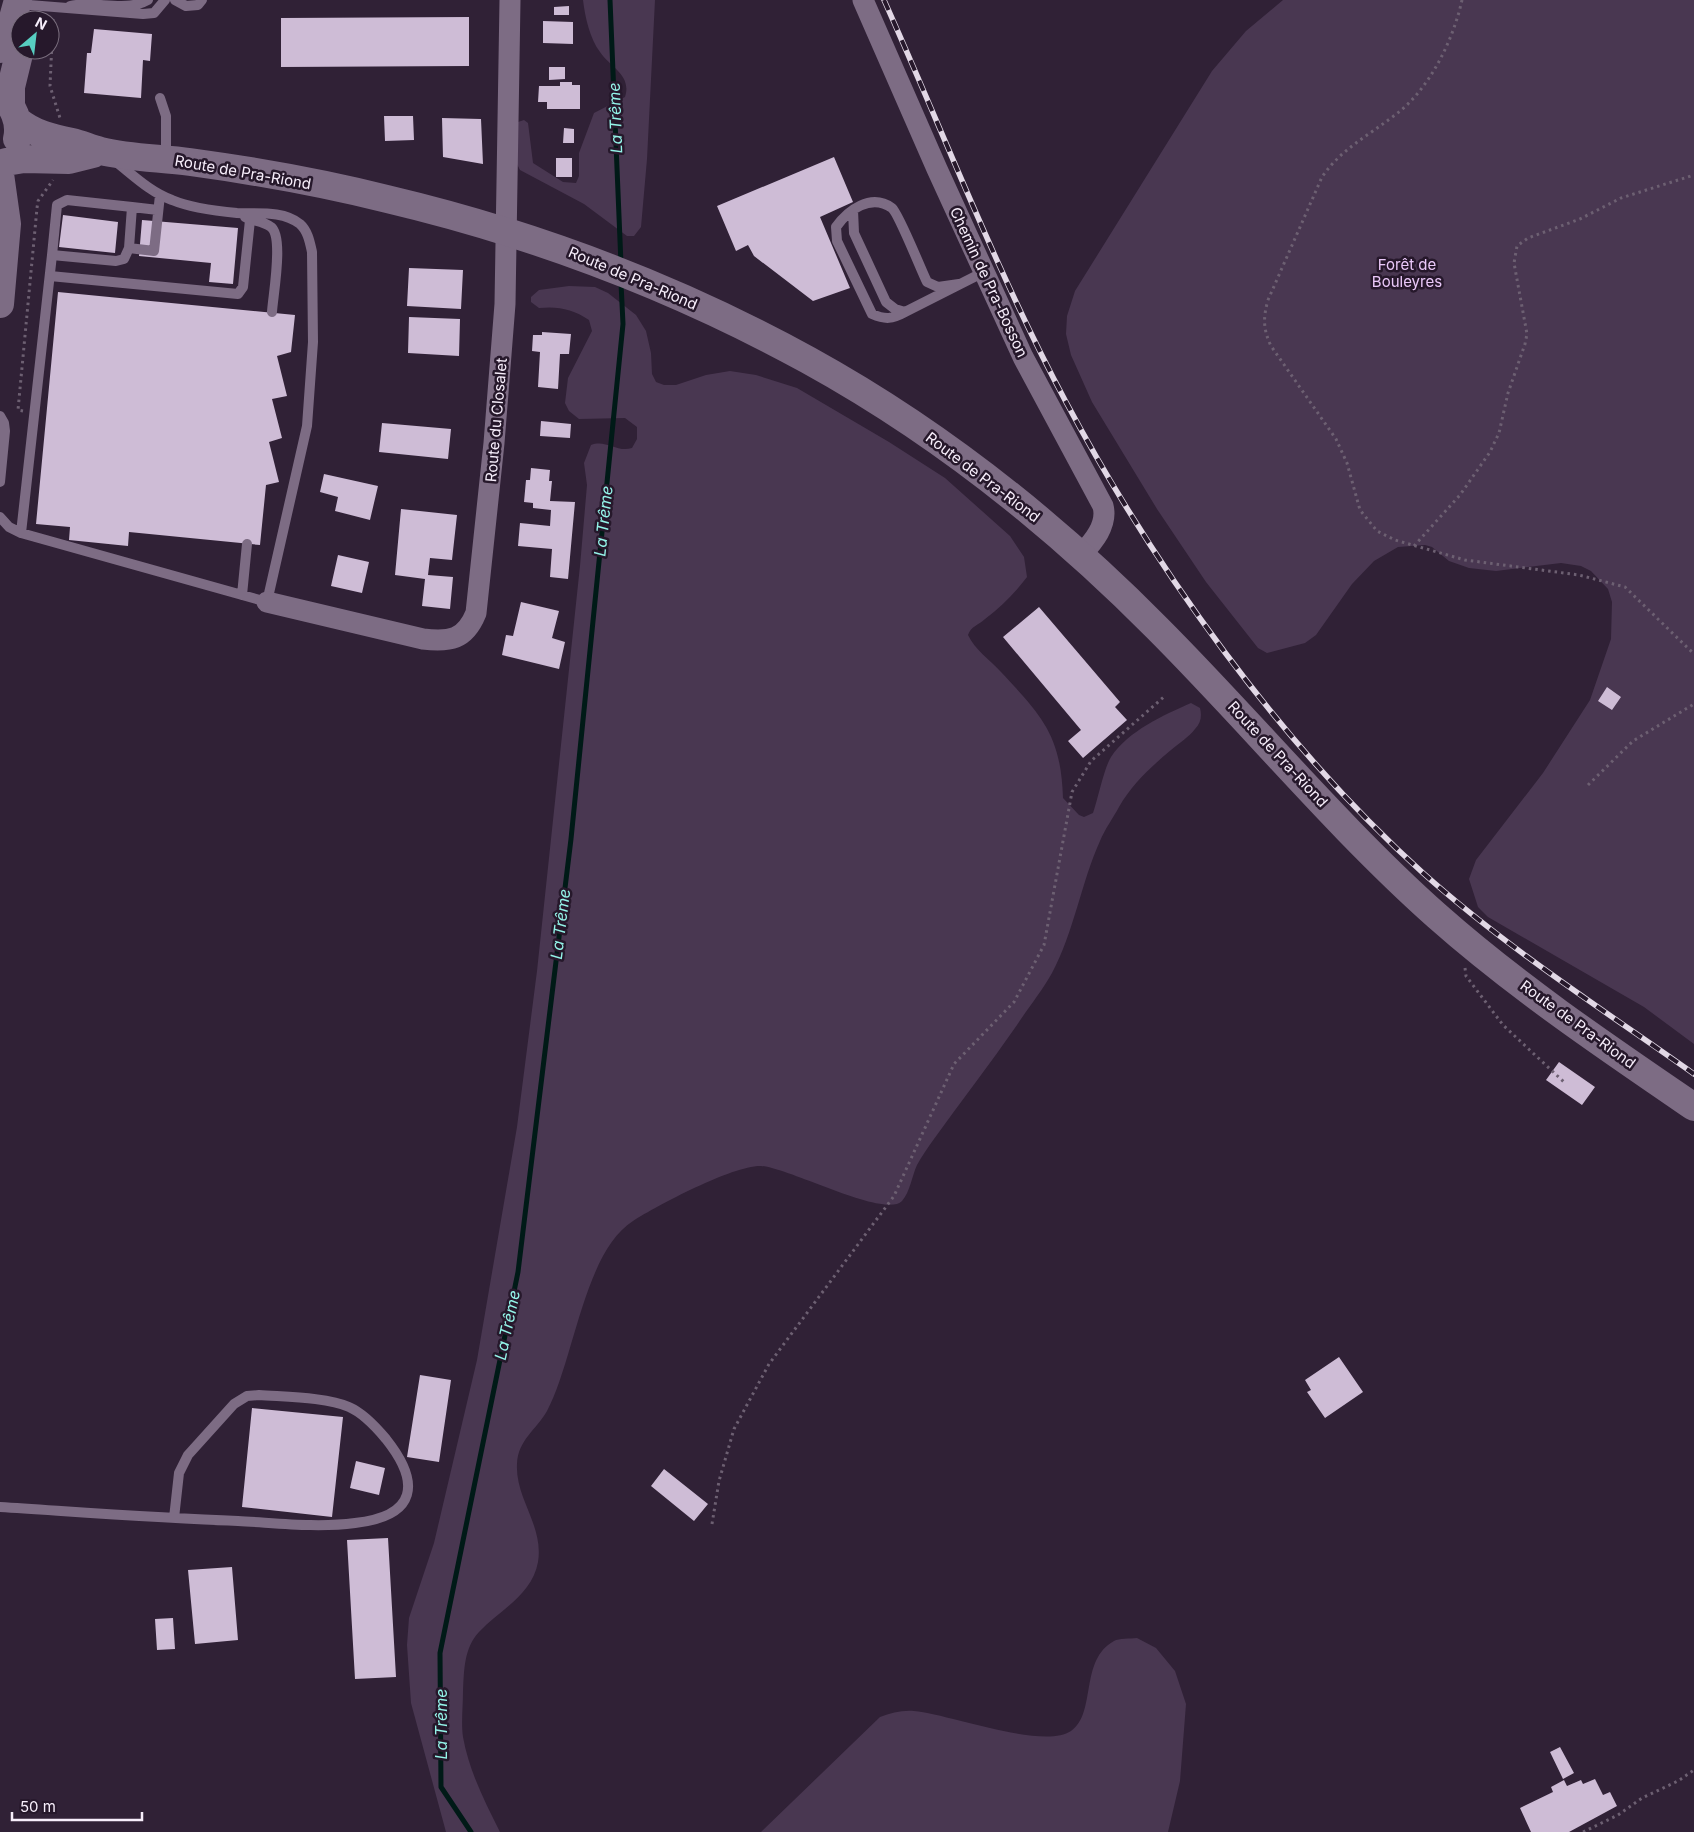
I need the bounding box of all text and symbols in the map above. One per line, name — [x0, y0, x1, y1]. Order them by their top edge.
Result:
north arrow — [10, 10, 60, 60]
text: N — [33, 13, 50, 33]
water label: La Trême — [604, 82, 626, 154]
street label: Route de Pra-Riond — [173, 151, 313, 193]
street label: Chemin de Pra-Bosson — [946, 204, 1032, 360]
street label: Route de Pra-Riond — [566, 242, 700, 314]
park label: Forêt de Bouleyres — [1372, 255, 1442, 291]
street label: Route du Closalet — [481, 357, 511, 483]
street label: Route de Pra-Riond — [922, 428, 1044, 526]
water label: La Trême — [589, 485, 617, 557]
street label: Route de Pra-Riond — [1224, 697, 1332, 811]
water label: La Trême — [546, 888, 574, 960]
street label: Route de Pra-Riond — [1517, 976, 1639, 1072]
water label: La Trême — [490, 1288, 524, 1362]
water label: La Trême — [431, 1688, 451, 1760]
scale bar — [12, 1790, 142, 1822]
text: 50 m — [20, 1797, 56, 1816]

